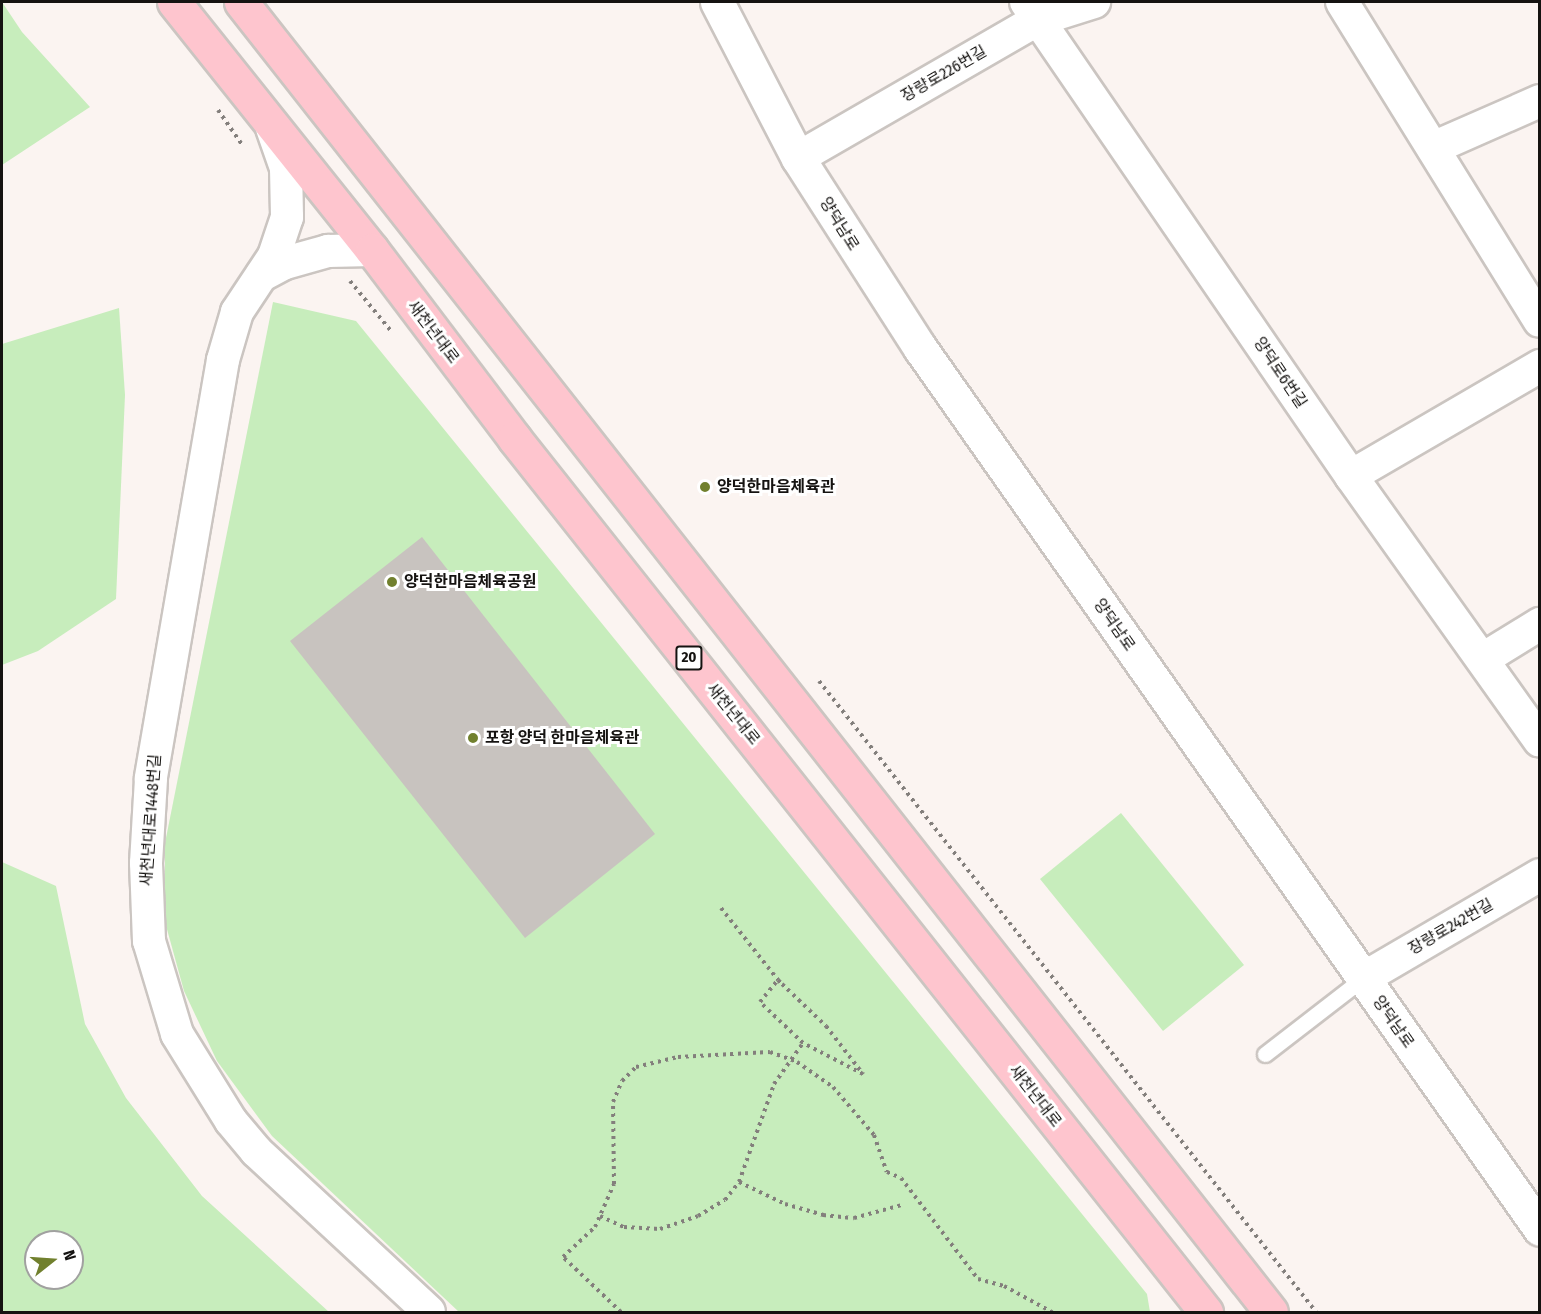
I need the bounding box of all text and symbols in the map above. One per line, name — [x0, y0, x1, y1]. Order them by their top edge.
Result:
street label: 장량로226번길 — [898, 42, 990, 106]
street label: 양덕남로 — [815, 194, 863, 254]
street label: 새천년대로 — [403, 297, 463, 367]
street label: 양덕로6번길 — [1249, 334, 1311, 412]
place label: 양덕한마음체육관 — [717, 477, 835, 497]
marker: 양덕한마음체육관 — [698, 480, 712, 494]
place label: 양덕한마음체육공원 — [404, 572, 536, 592]
marker: 양덕한마음체육공원 — [385, 575, 399, 589]
street label: 양덕남로 — [1089, 595, 1139, 655]
road number: 20 — [674, 646, 704, 670]
street label: 새천년대로 — [702, 679, 764, 749]
place label: 포항 양덕 한마음체육관 — [485, 728, 639, 748]
marker: 포항 양덕 한마음체육관 — [466, 731, 480, 745]
street label: 새천년대로1448번길 — [137, 753, 165, 887]
street label: 장량로242번길 — [1405, 895, 1497, 959]
street label: 양덕남로 — [1368, 992, 1418, 1052]
street label: 새천년대로 — [1005, 1061, 1065, 1131]
north arrow — [24, 1230, 84, 1290]
text: N — [59, 1248, 80, 1263]

